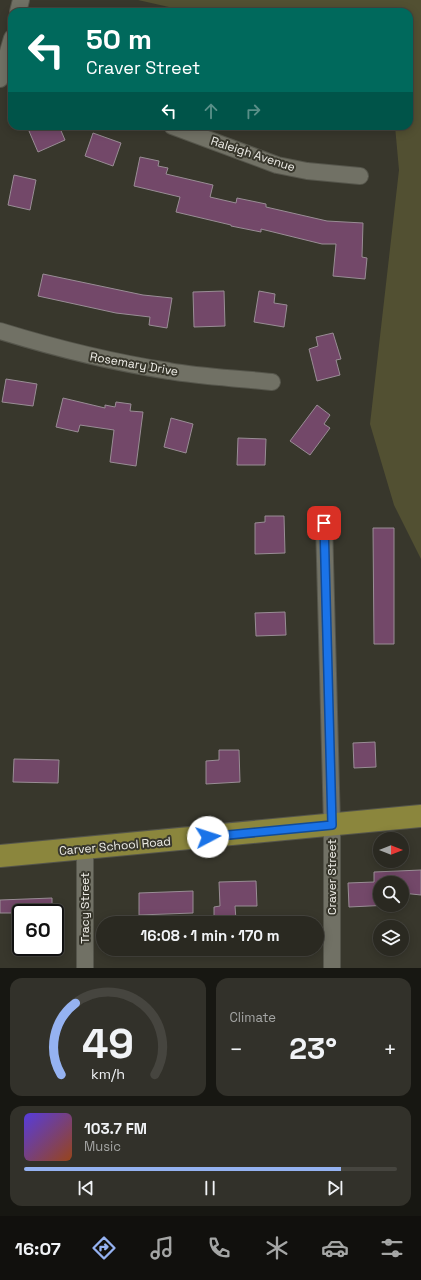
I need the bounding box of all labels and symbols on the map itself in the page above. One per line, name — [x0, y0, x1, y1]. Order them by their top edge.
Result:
street label: Raleigh Avenue — [209, 133, 297, 175]
street label: Rosemary Drive — [89, 348, 179, 380]
pin — [307, 506, 341, 540]
position arrow — [187, 816, 229, 858]
north arrow — [373, 832, 409, 868]
street label: Carver School Road — [58, 833, 172, 859]
street label: Craver Street — [324, 839, 340, 915]
street label: Tracy Street — [77, 872, 93, 944]
speed limit sign: 60 — [12, 904, 64, 956]

